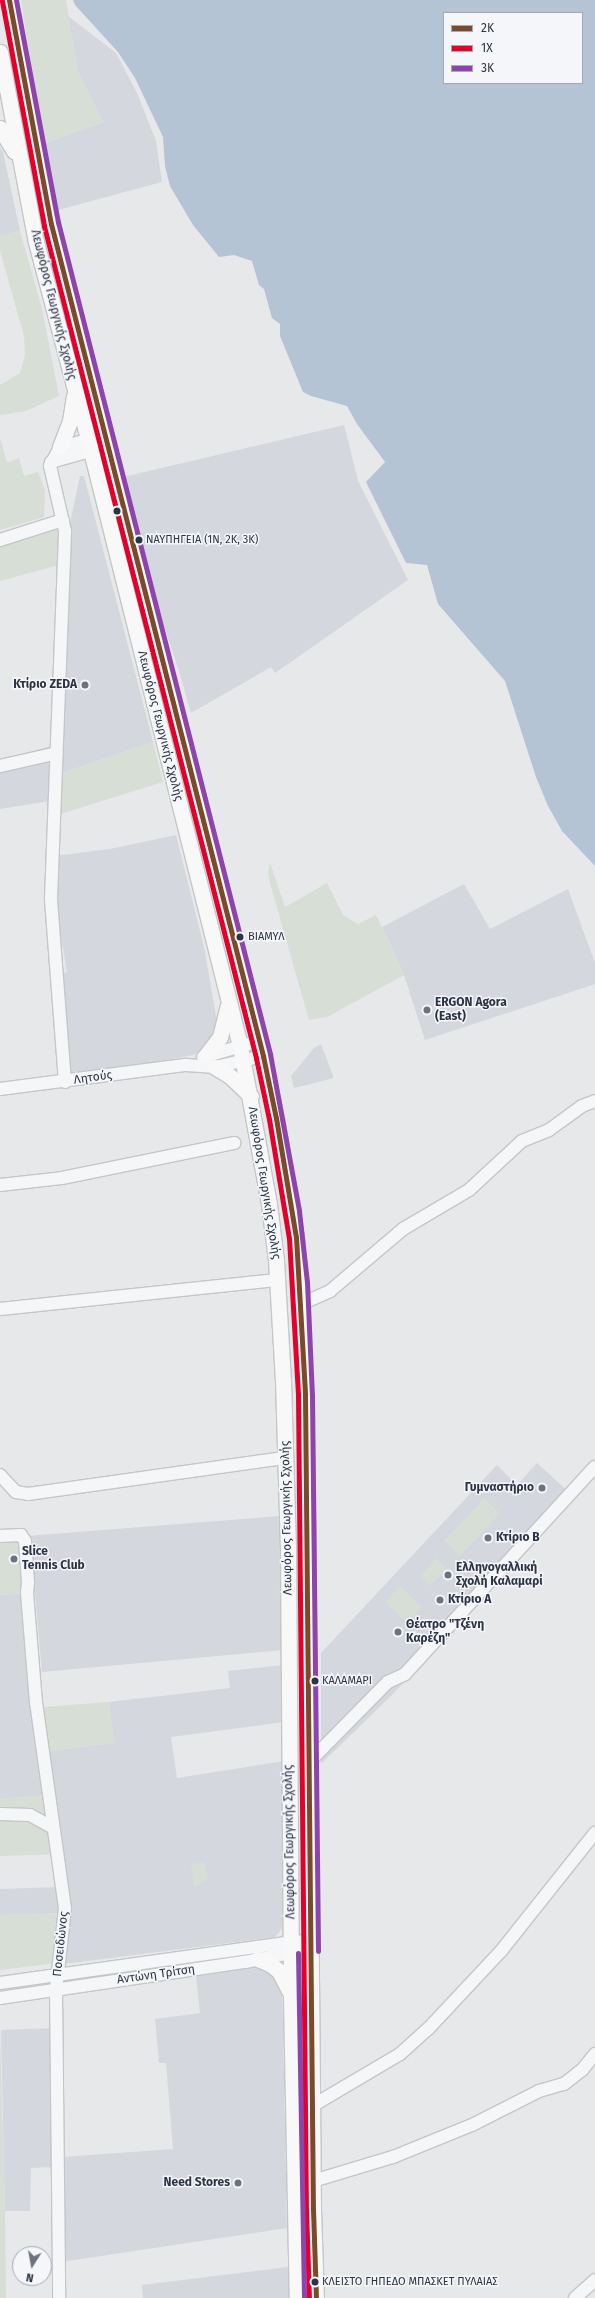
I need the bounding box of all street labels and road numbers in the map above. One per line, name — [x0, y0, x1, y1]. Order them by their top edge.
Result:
street label: Λεωφόρος Γεωργικής Σχολής — [27, 228, 79, 382]
street label: Λεωφόρος Γεωργικής Σχολής — [134, 649, 186, 803]
street label: Λητούς — [73, 1068, 113, 1088]
street label: Λεωφόρος Γεωργικής Σχολής — [245, 1106, 283, 1260]
street label: Λεωφόρος Γεωργικής Σχολής — [278, 1441, 296, 1595]
street label: Λεωφόρος Γεωργικής Σχολής — [281, 1765, 299, 1919]
street label: Ποσειδώνος — [50, 1911, 72, 1977]
street label: Αντώνη Τρίτση — [116, 1962, 196, 1988]

